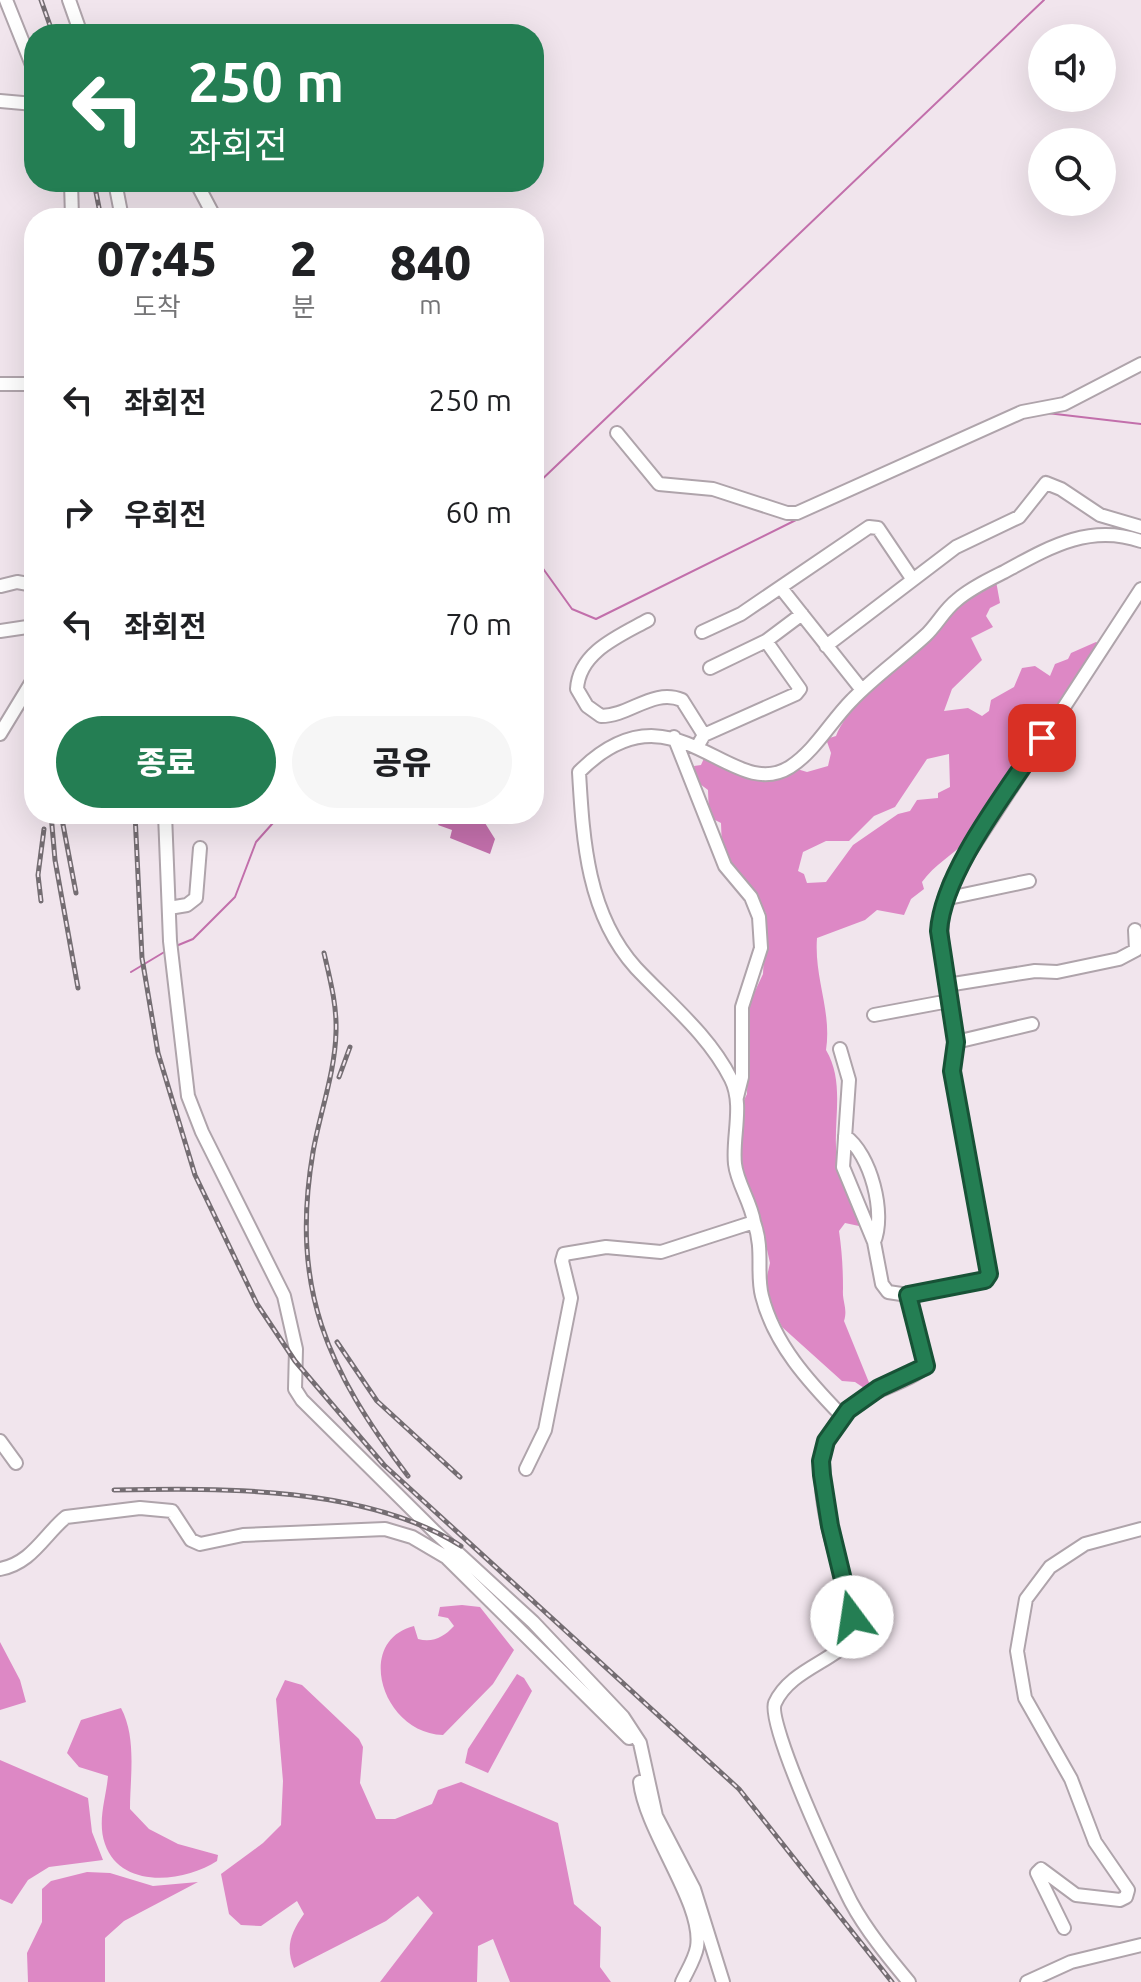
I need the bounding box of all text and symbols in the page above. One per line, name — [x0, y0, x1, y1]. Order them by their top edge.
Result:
map controls — [1028, 24, 1116, 216]
button: sound — [1028, 24, 1116, 112]
text: 250 m — [188, 50, 344, 113]
icon: left — [56, 56, 160, 160]
text: 좌회전 — [188, 124, 287, 165]
button: search — [1028, 128, 1116, 216]
text: 07:45 — [97, 231, 217, 285]
text: 2 — [290, 231, 317, 285]
text: 840 — [390, 235, 471, 289]
text: m — [419, 290, 442, 319]
text: 도착 — [133, 292, 181, 321]
text: 분 — [291, 292, 315, 321]
icon: left — [56, 378, 100, 422]
text: 250 m — [428, 383, 512, 417]
text: 좌회전 — [124, 385, 207, 419]
icon: right — [56, 490, 100, 534]
text: 60 m — [445, 495, 512, 529]
text: 우회전 — [124, 497, 207, 531]
icon: left — [56, 602, 100, 646]
text: 70 m — [445, 607, 512, 641]
text: 좌회전 — [124, 609, 207, 643]
pin — [1008, 704, 1076, 772]
button: 종료 — [56, 716, 276, 808]
button: 공유 — [292, 716, 512, 808]
icon: arrive — [1020, 716, 1064, 760]
position arrow — [810, 1575, 894, 1659]

